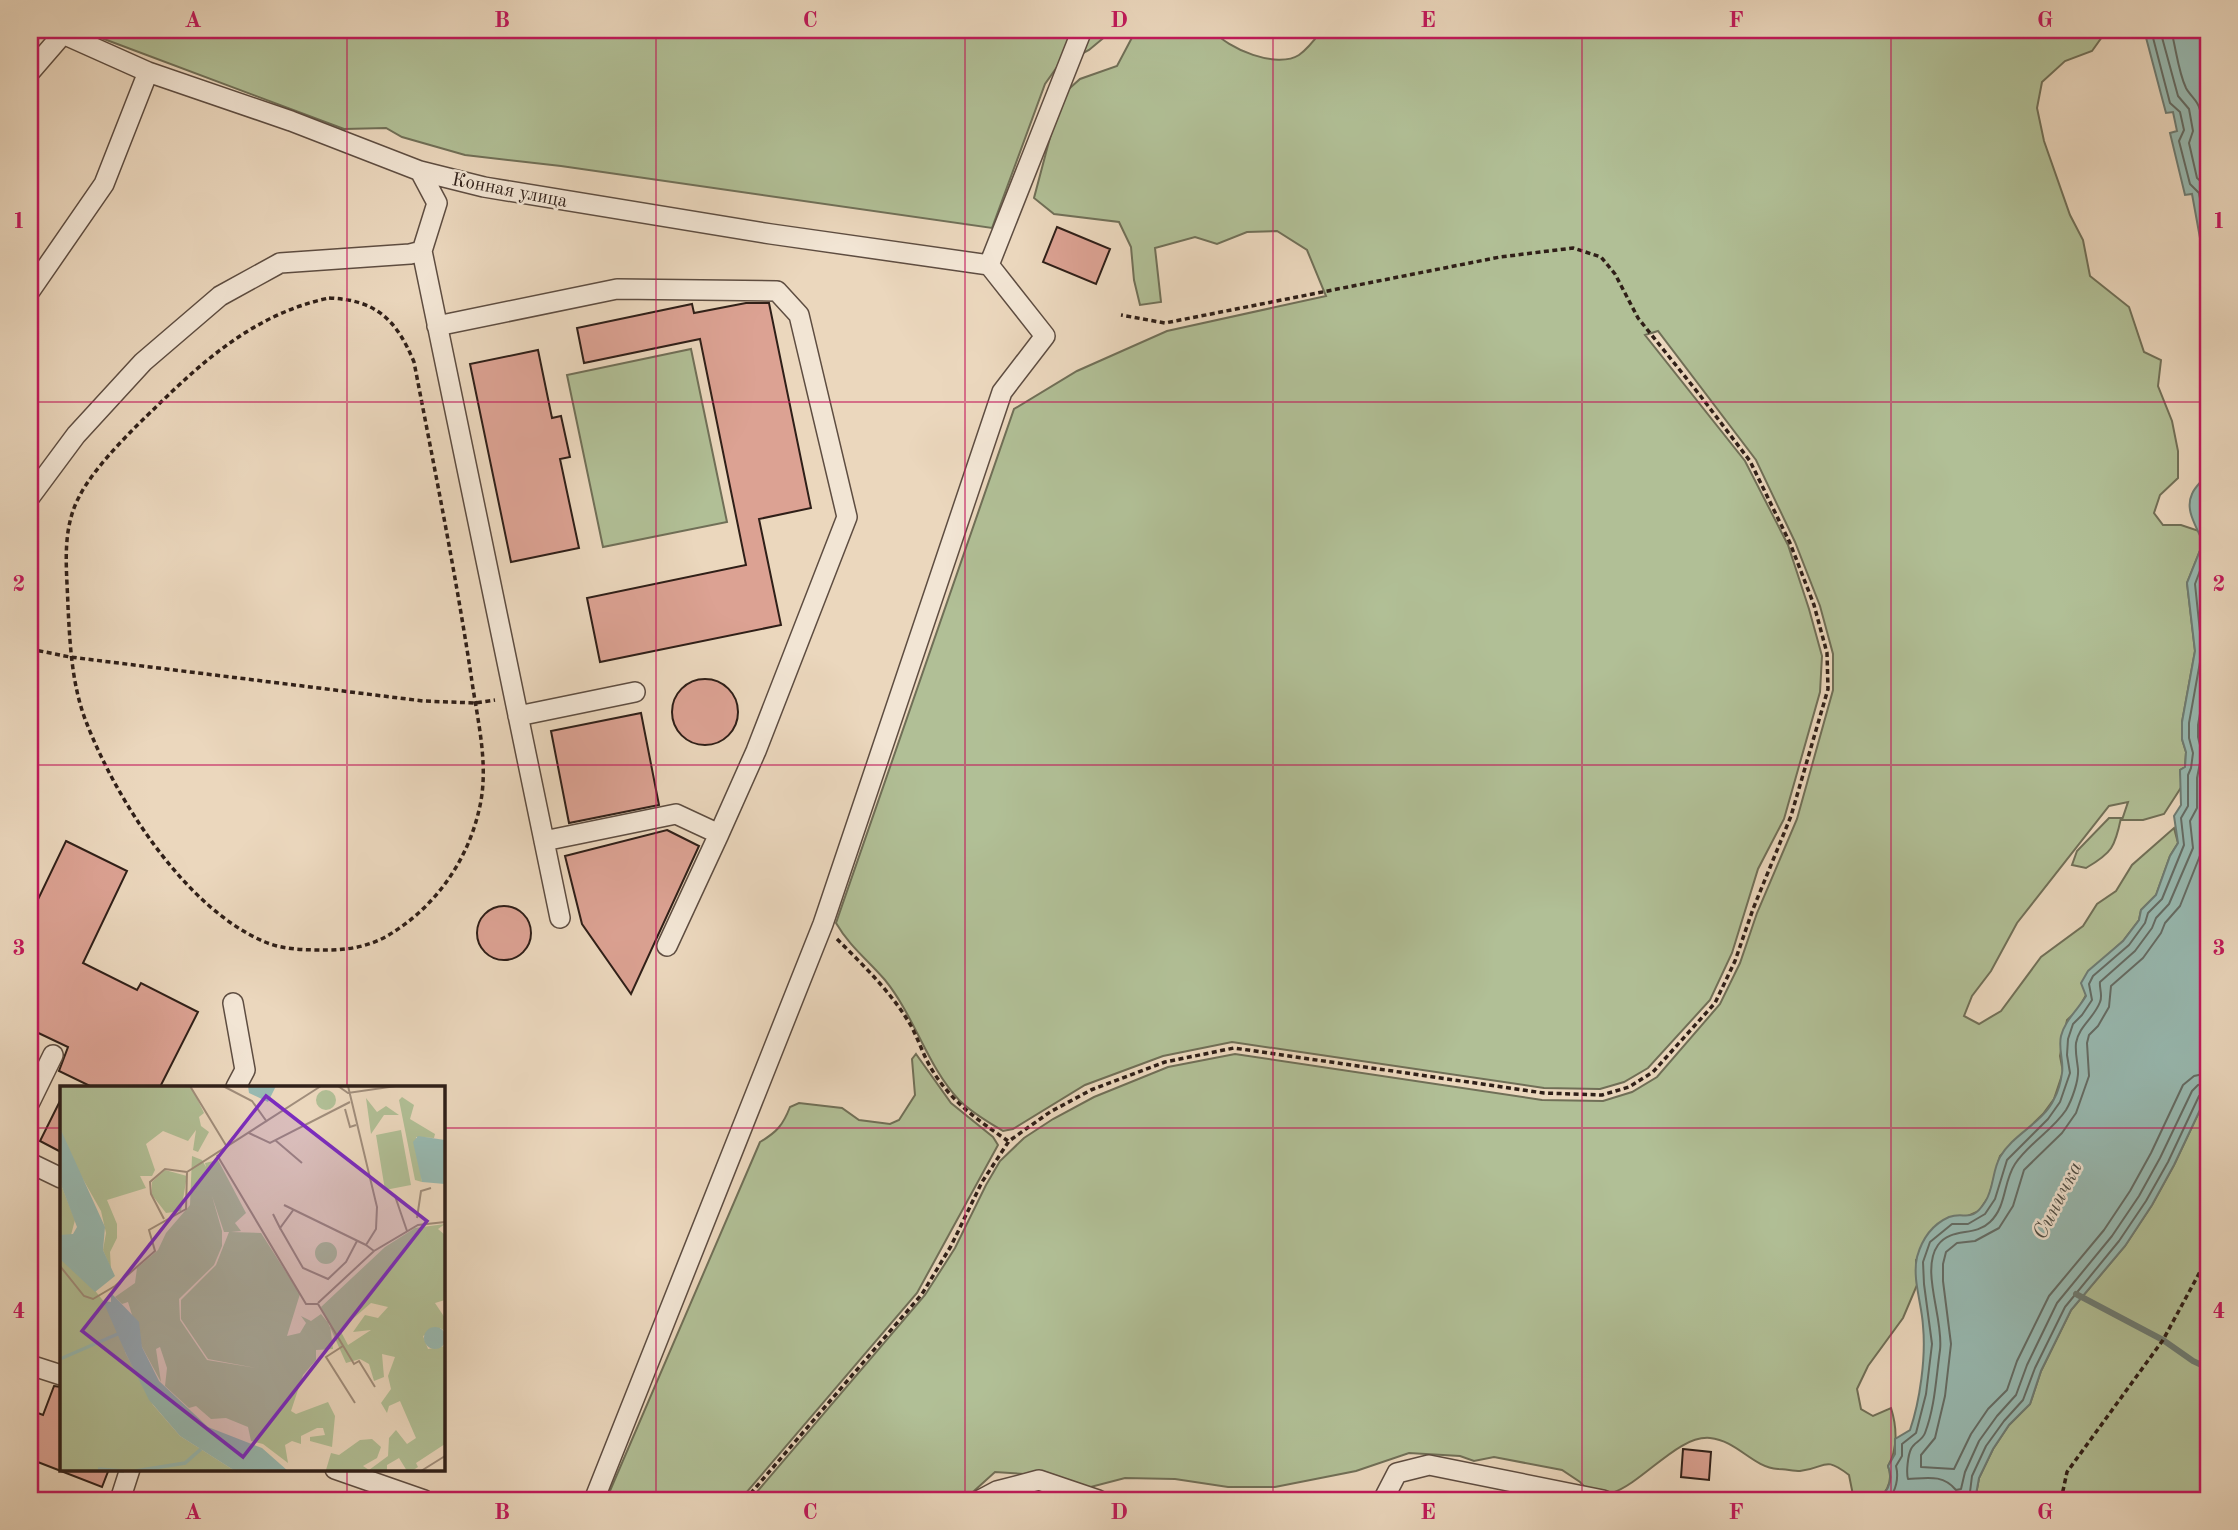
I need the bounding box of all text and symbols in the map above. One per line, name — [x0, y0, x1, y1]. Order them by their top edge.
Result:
text: A — [184, 9, 202, 32]
text: B — [494, 9, 510, 32]
text: C — [802, 9, 818, 32]
text: D — [1110, 9, 1128, 32]
text: E — [1420, 9, 1436, 32]
text: F — [1728, 9, 1744, 32]
text: G — [2037, 9, 2053, 32]
street label: Конная улица — [450, 171, 569, 212]
text: 1 — [12, 210, 26, 233]
text: 1 — [2212, 210, 2226, 233]
text: 2 — [12, 573, 26, 596]
text: 2 — [2212, 573, 2226, 596]
text: 3 — [12, 937, 26, 960]
text: 3 — [2212, 937, 2226, 960]
inset map — [60, 1086, 444, 1470]
water label: Синичка — [2030, 1158, 2087, 1243]
text: 4 — [12, 1300, 26, 1323]
text: 4 — [2212, 1300, 2226, 1323]
text: A — [184, 1501, 202, 1524]
text: B — [494, 1501, 510, 1524]
text: C — [802, 1501, 818, 1524]
text: D — [1110, 1501, 1128, 1524]
text: E — [1420, 1501, 1436, 1524]
text: F — [1728, 1501, 1744, 1524]
text: G — [2037, 1501, 2053, 1524]

